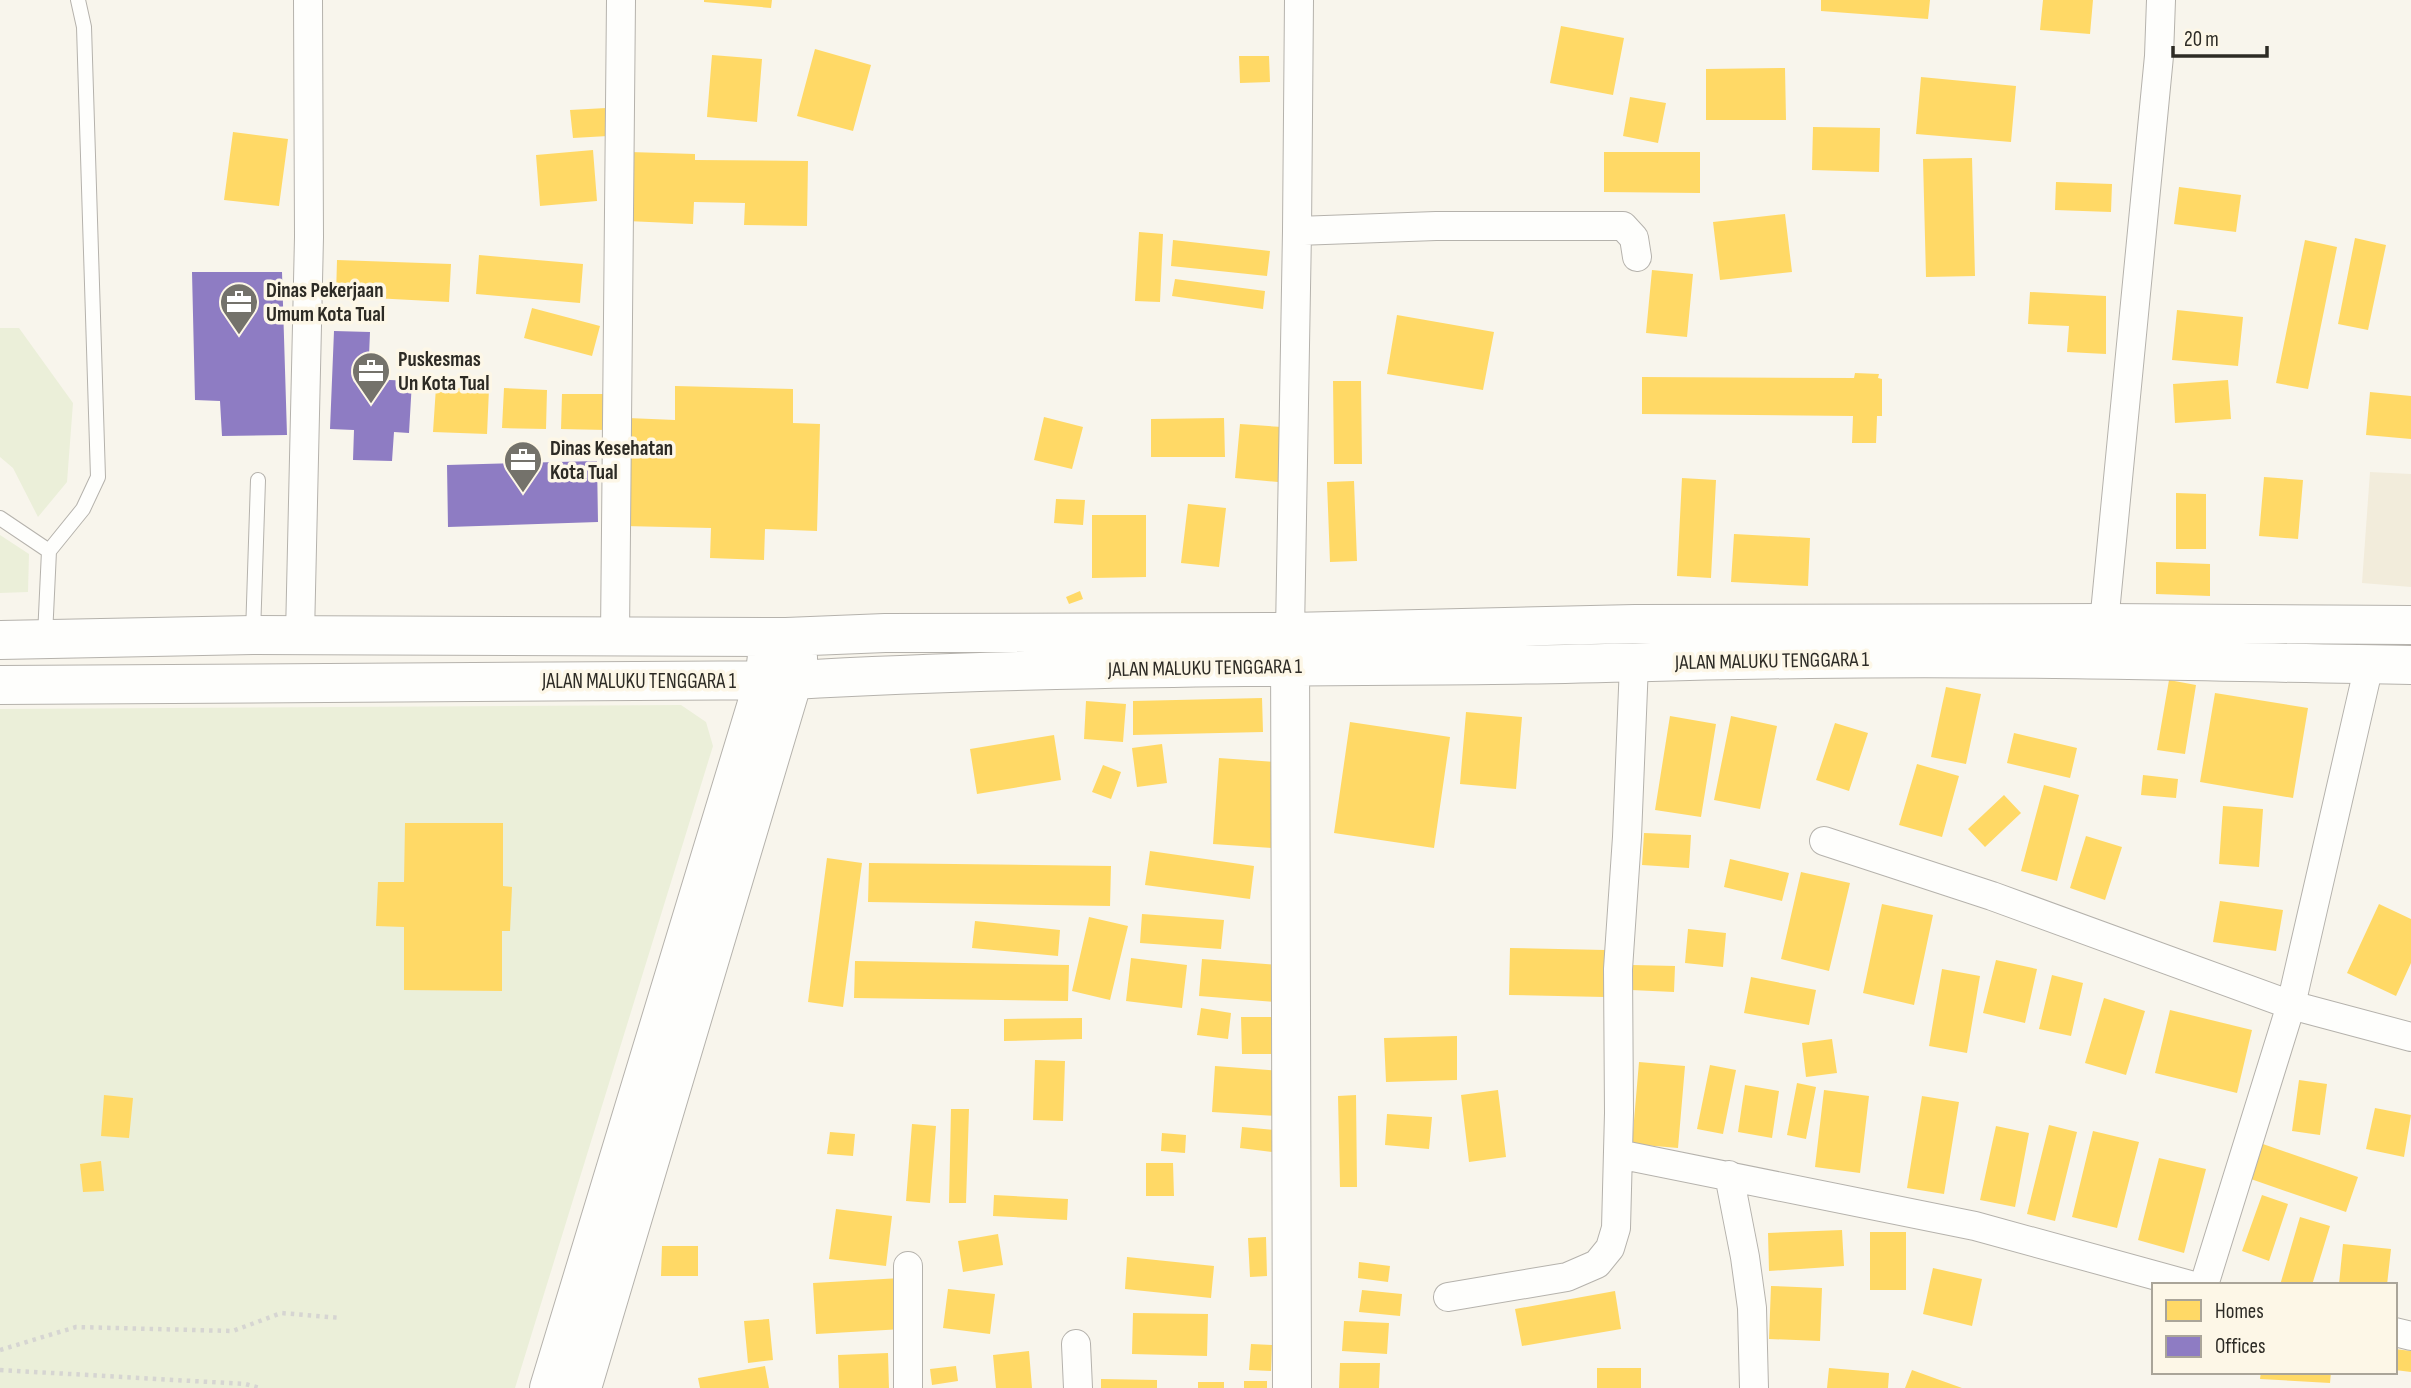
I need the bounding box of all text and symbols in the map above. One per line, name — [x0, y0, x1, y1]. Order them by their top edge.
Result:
scale bar — [2173, 14, 2268, 58]
text: 20 m — [2184, 27, 2219, 52]
place label: Dinas Pekerjaan Umum Kota Tual — [266, 278, 385, 327]
office icon: Dinas Pekerjaan Umum Kota Tual — [218, 281, 260, 336]
place label: Puskesmas Un Kota Tual — [398, 347, 489, 396]
office icon: Puskesmas Un Kota Tual — [350, 350, 392, 405]
place label: Dinas Kesehatan Kota Tual — [550, 436, 673, 485]
office icon: Dinas Kesehatan Kota Tual — [502, 439, 544, 494]
street label: JALAN MALUKU TENGGARA 1 — [1674, 647, 1870, 675]
street label: JALAN MALUKU TENGGARA 1 — [1107, 654, 1303, 682]
street label: JALAN MALUKU TENGGARA 1 — [541, 669, 737, 694]
legend — [2152, 1283, 2397, 1374]
text: Homes — [2215, 1299, 2264, 1324]
text: Offices — [2215, 1334, 2266, 1359]

